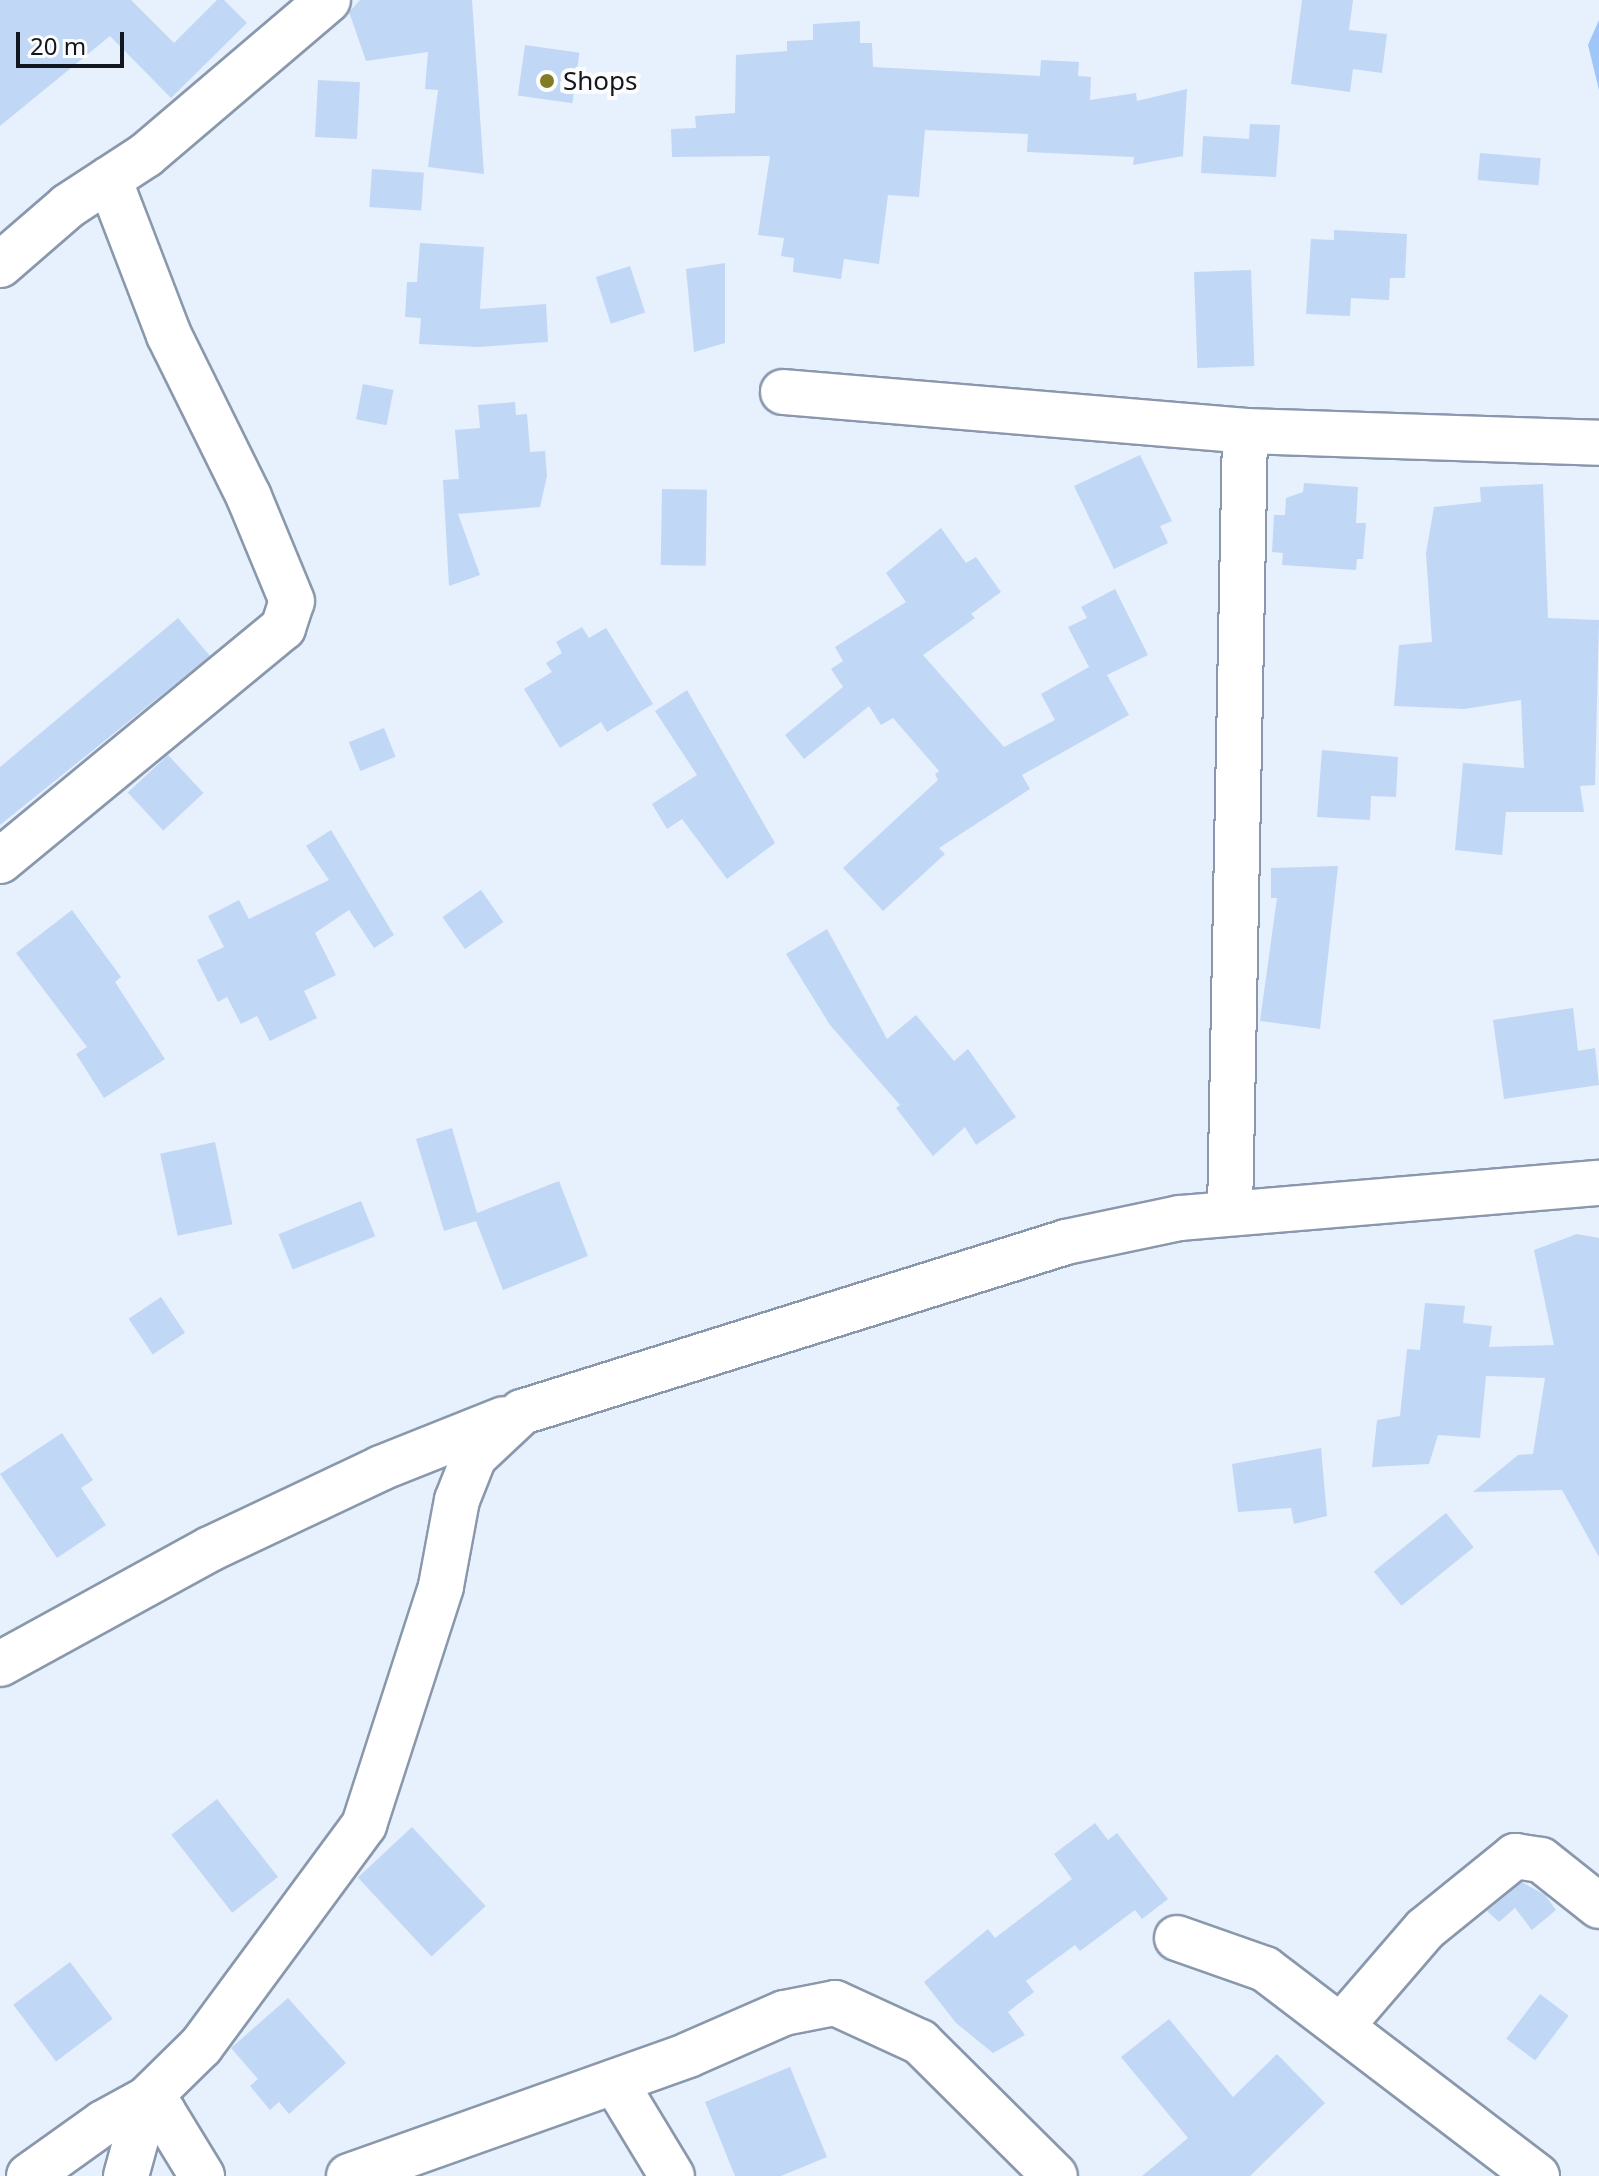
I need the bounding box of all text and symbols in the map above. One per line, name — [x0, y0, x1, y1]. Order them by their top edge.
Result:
scale bar — [20, 16, 128, 66]
text: 20 m — [30, 29, 86, 62]
place label: Shops — [563, 65, 638, 97]
marker: Shops — [538, 72, 556, 90]

